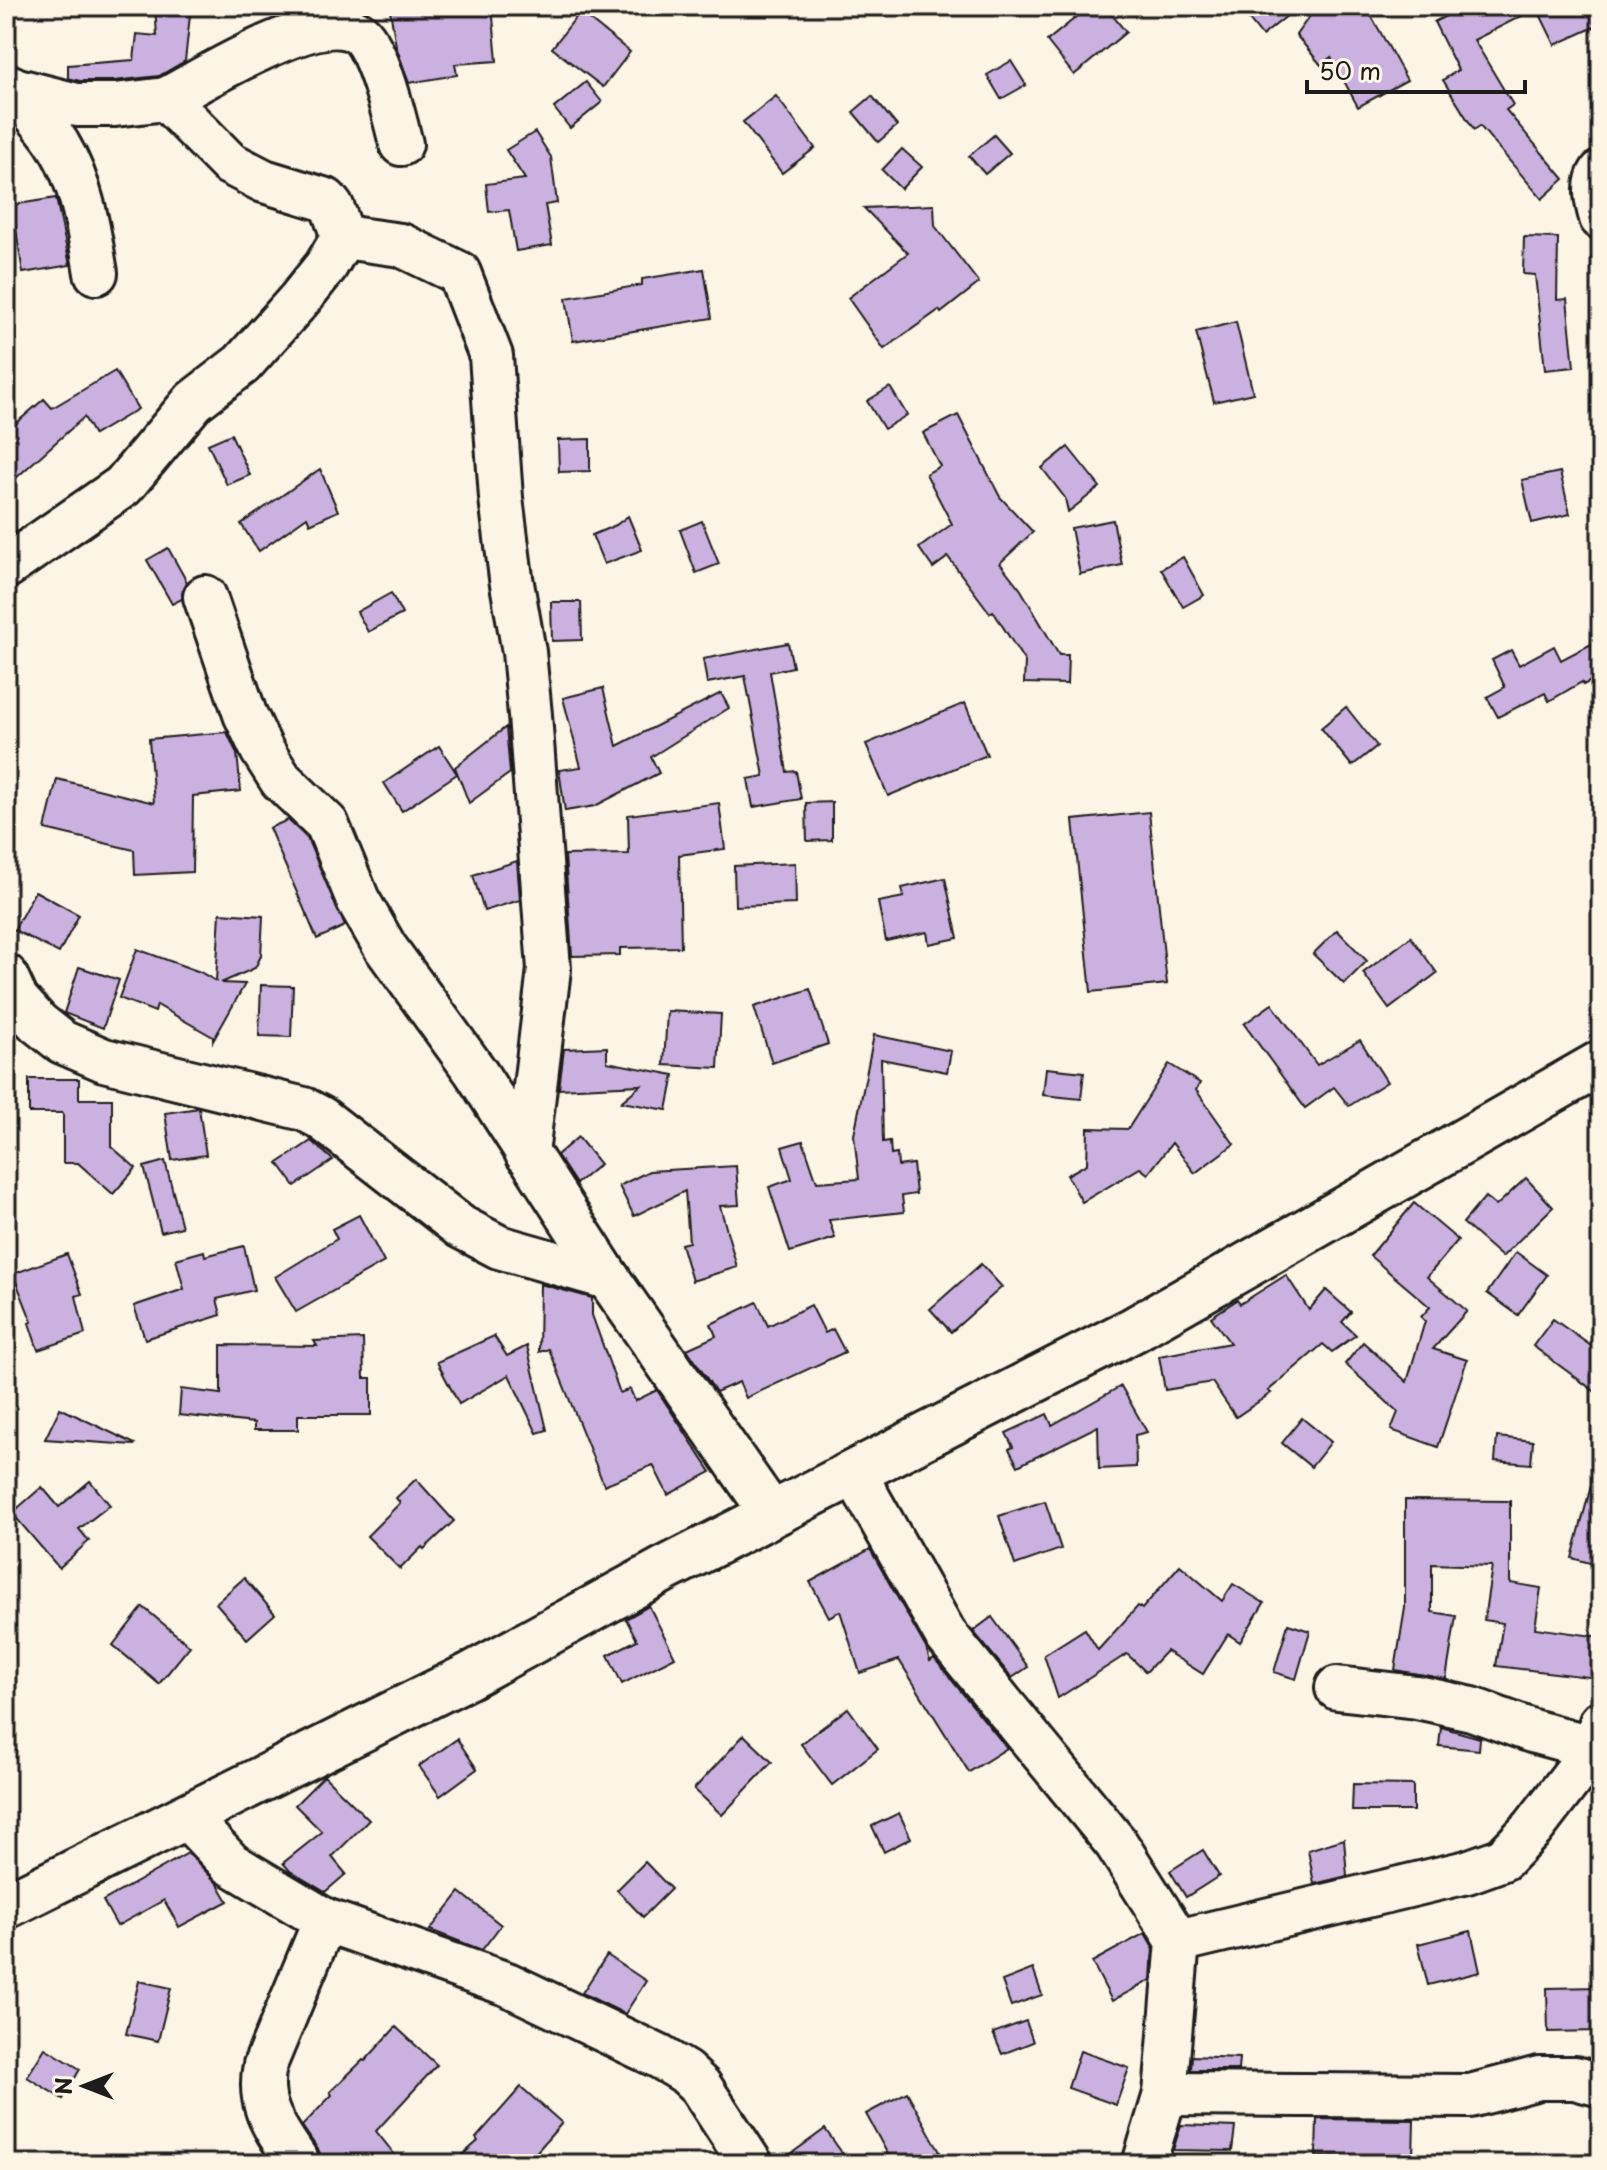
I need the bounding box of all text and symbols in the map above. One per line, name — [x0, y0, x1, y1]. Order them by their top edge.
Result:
scale bar — [1307, 44, 1525, 94]
text: 50 m — [1319, 52, 1381, 88]
north arrow — [44, 2046, 124, 2126]
text: N — [46, 2077, 79, 2095]

